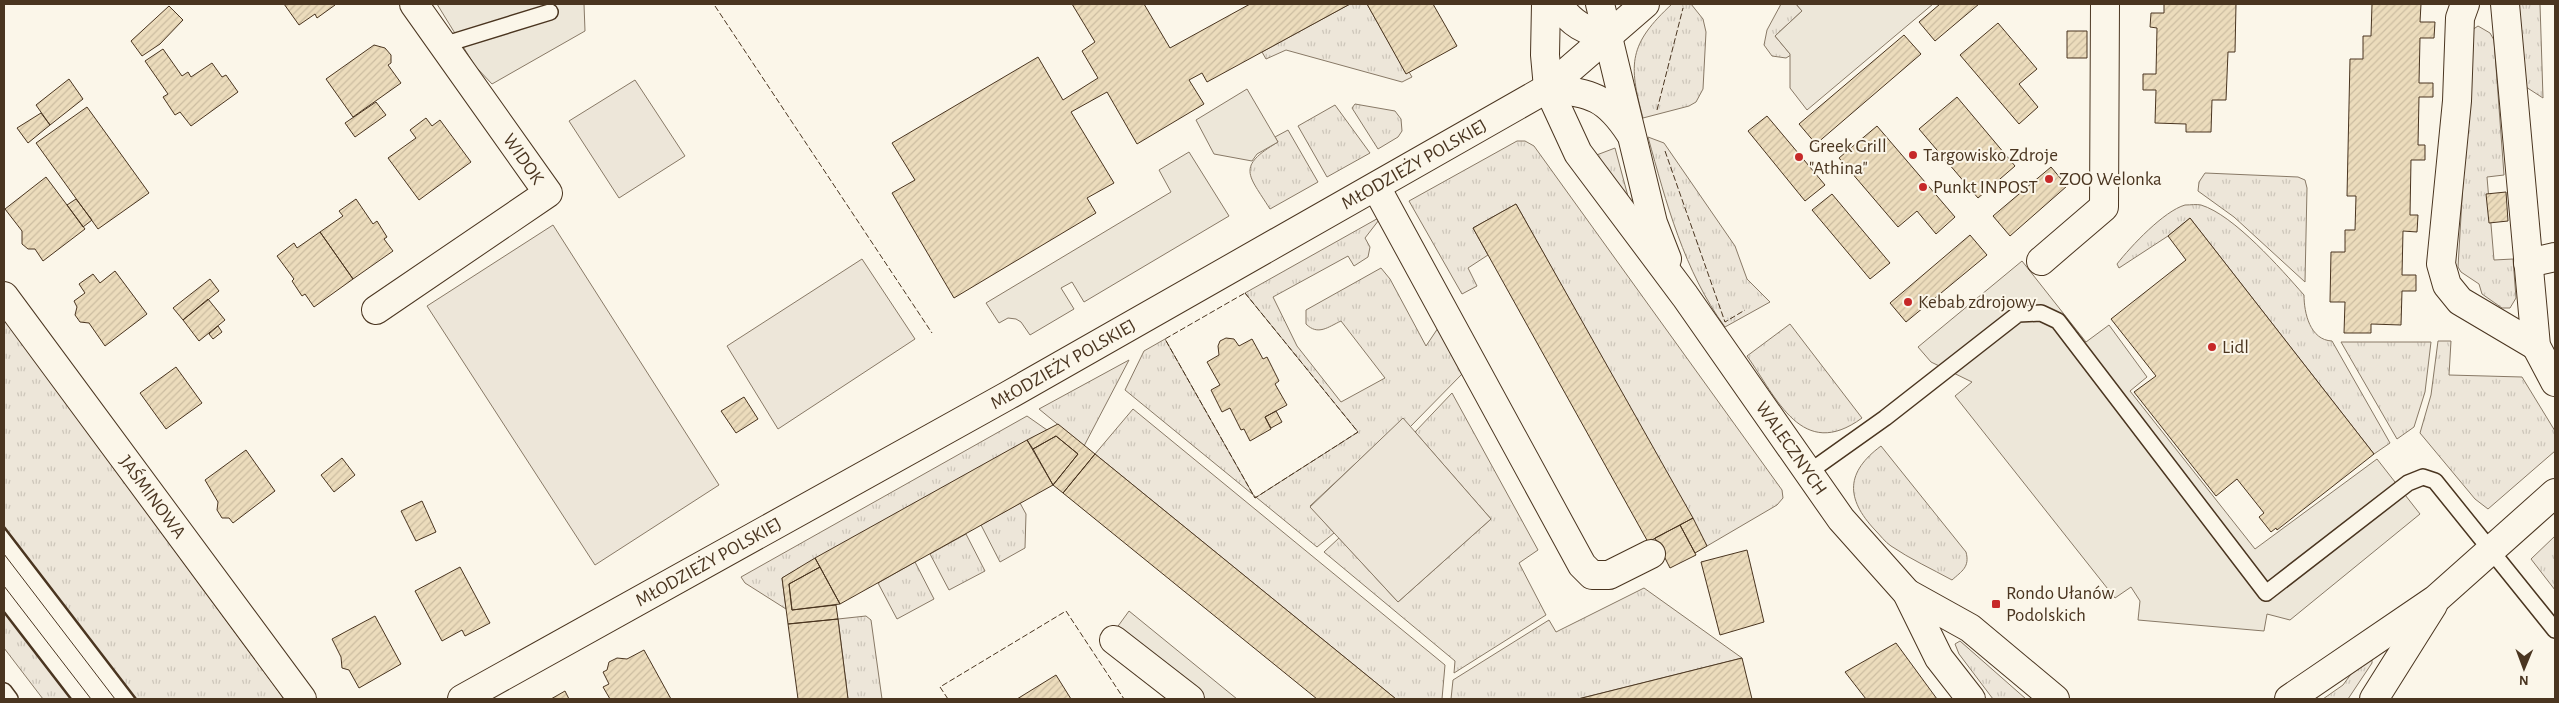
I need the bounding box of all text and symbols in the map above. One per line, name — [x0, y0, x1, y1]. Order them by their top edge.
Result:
street label: MŁODZIEŻY POLSKIEJ — [1338, 115, 1490, 213]
street label: WIDOK — [499, 130, 547, 188]
place label: Greek Grill "Athina" — [1809, 137, 1887, 178]
place label: Targowisko Zdroje — [1923, 146, 2058, 165]
marker: Targowisko Zdroje — [1907, 149, 1919, 161]
marker: Greek Grill "Athina" — [1793, 151, 1805, 163]
place label: ZOO Welonka — [2059, 170, 2162, 189]
marker: ZOO Welonka — [2043, 173, 2055, 185]
place label: Punkt INPOST — [1933, 178, 2038, 197]
marker: Punkt INPOST — [1917, 181, 1929, 193]
place label: Kebab zdrojowy — [1918, 293, 2036, 312]
marker: Kebab zdrojowy — [1902, 296, 1914, 308]
street label: MŁODZIEŻY POLSKIEJ — [987, 315, 1139, 413]
place label: Lidl — [2222, 338, 2249, 357]
marker: Lidl — [2206, 341, 2218, 353]
street label: WALECZNYCH — [1752, 398, 1831, 498]
street label: JAŚMINOWA — [116, 452, 189, 542]
street label: MŁODZIEŻY POLSKIEJ — [632, 514, 785, 610]
place label: Rondo Ułanów Podolskich — [2006, 584, 2114, 625]
marker: Rondo Ułanów Podolskich — [1990, 598, 2002, 610]
north arrow — [2499, 643, 2549, 693]
text: N — [2519, 673, 2529, 687]

